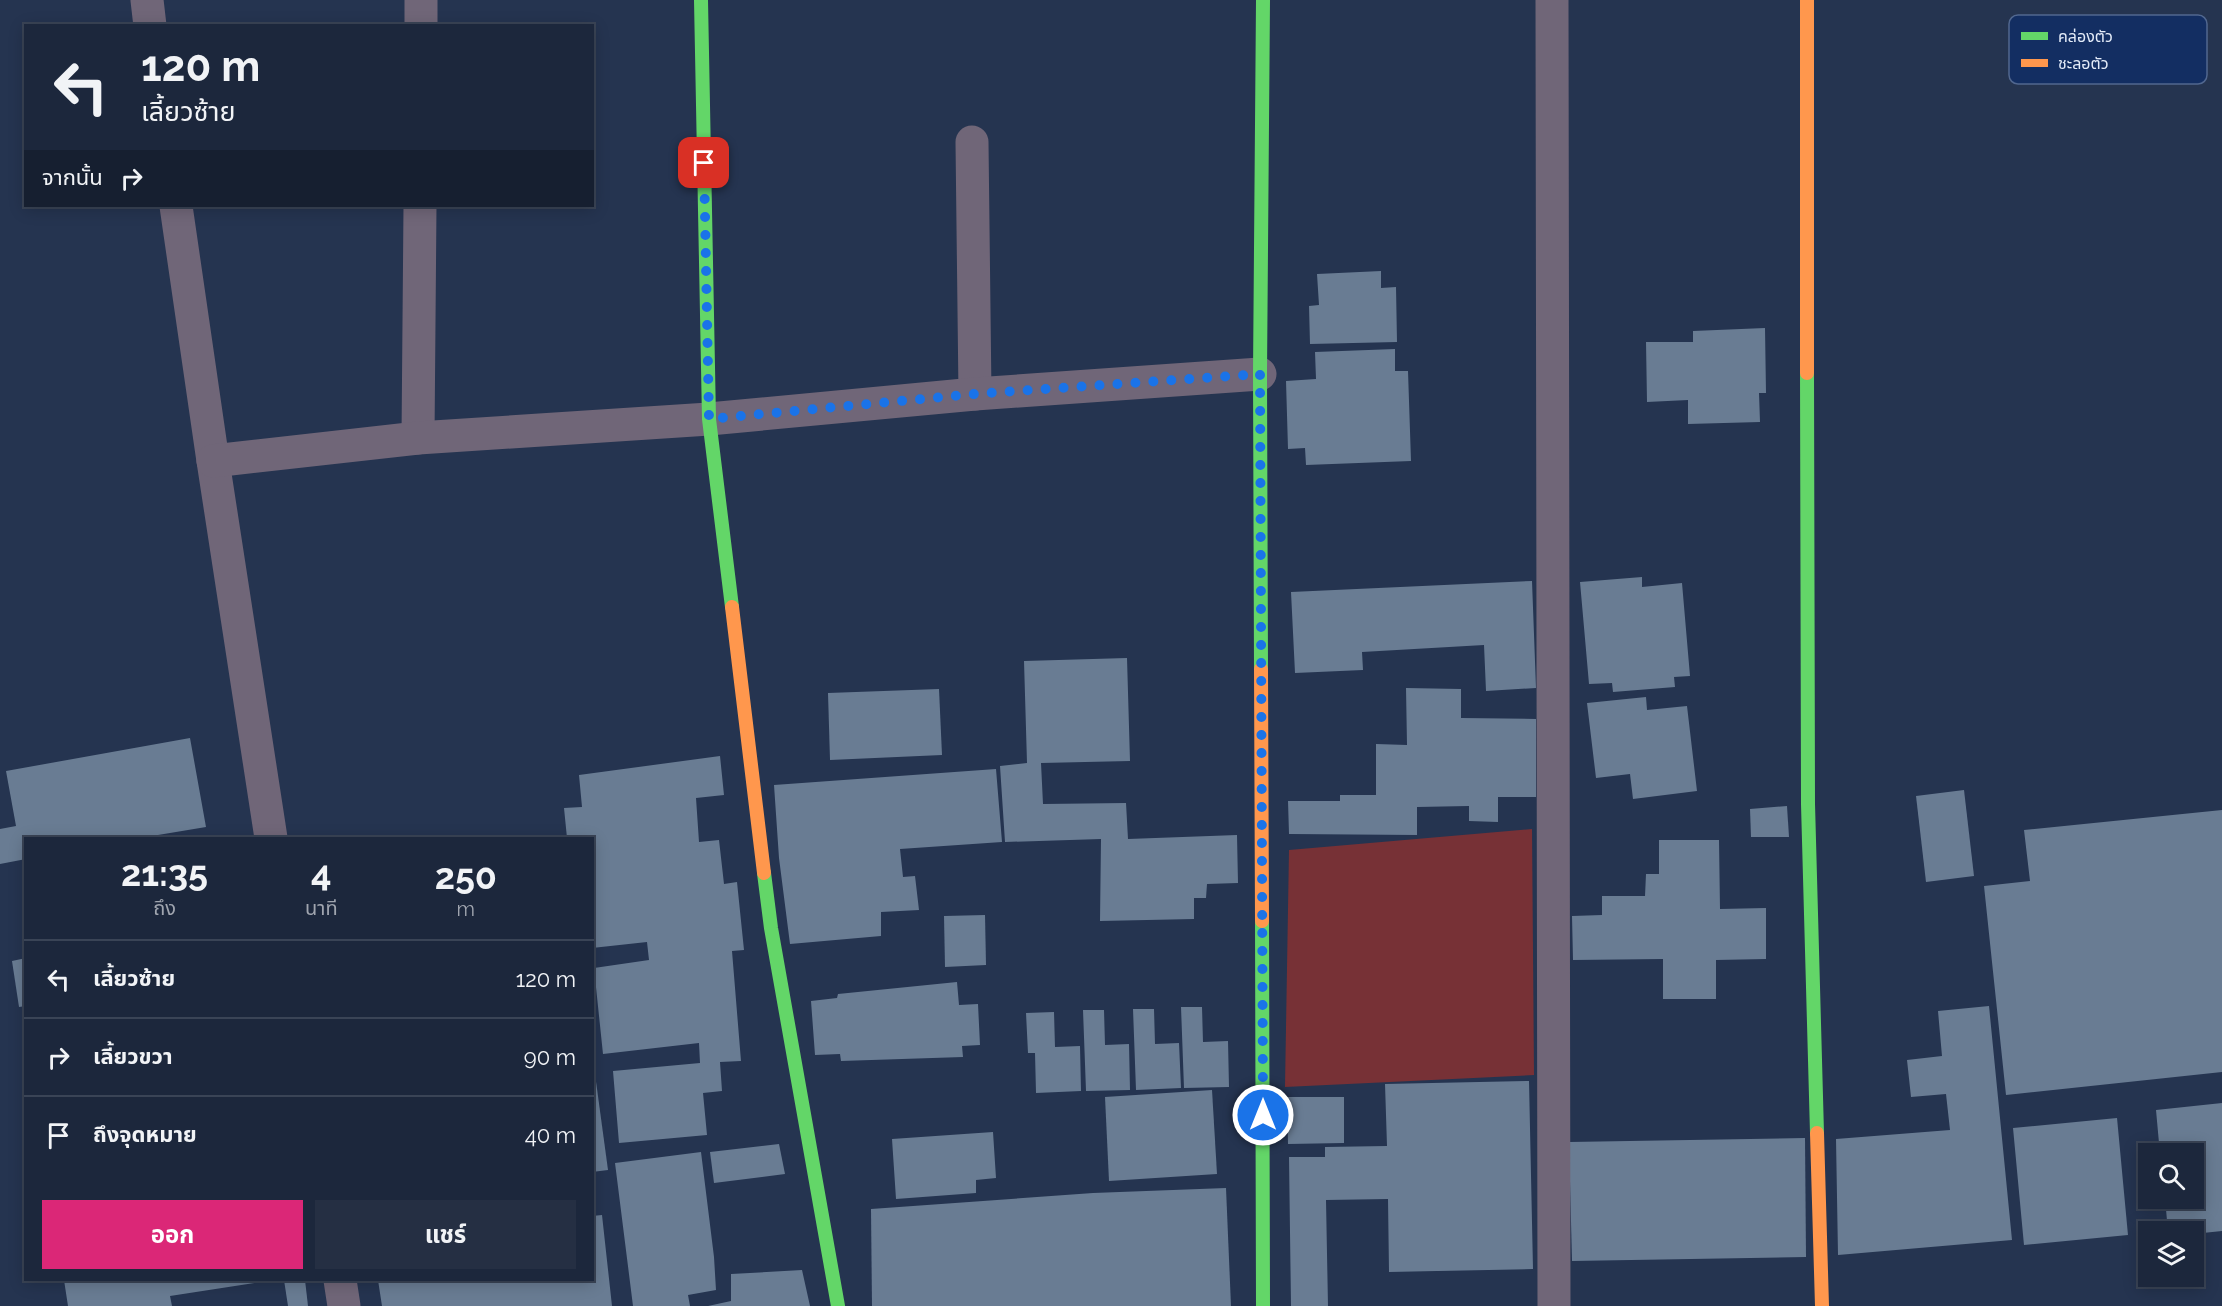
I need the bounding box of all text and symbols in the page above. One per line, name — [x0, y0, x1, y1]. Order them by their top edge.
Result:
legend — [2009, 15, 2207, 84]
text: คล่องตัว — [2058, 27, 2113, 46]
text: 120 m — [141, 42, 260, 91]
icon: left — [42, 48, 120, 126]
text: ชะลอตัว — [2058, 54, 2109, 73]
text: เลี้ยวซ้าย — [141, 96, 235, 127]
pin — [678, 137, 729, 188]
icon: arrive — [687, 146, 720, 179]
icon: right — [115, 162, 148, 195]
text: จากนั้น — [42, 164, 103, 190]
text: 21:35 — [121, 852, 208, 894]
text: 4 — [311, 852, 332, 894]
text: 250 — [435, 855, 497, 897]
text: ถึง — [153, 896, 176, 920]
text: นาที — [305, 896, 338, 920]
text: m — [457, 897, 475, 921]
icon: left — [42, 963, 75, 996]
text: เลี้ยวซ้าย — [93, 965, 175, 991]
text: 120 m — [516, 966, 576, 992]
icon: right — [42, 1041, 75, 1074]
text: เลี้ยวขวา — [93, 1043, 173, 1069]
text: 90 m — [524, 1044, 576, 1070]
position arrow — [1231, 1083, 1295, 1147]
icon: arrive — [42, 1119, 75, 1152]
text: ถึงจุดหมาย — [93, 1121, 197, 1147]
text: 40 m — [525, 1122, 576, 1148]
map controls — [2138, 1143, 2204, 1287]
button: search — [2138, 1143, 2204, 1209]
button: ออก — [42, 1200, 303, 1269]
button: แชร์ — [315, 1200, 576, 1269]
button: layers — [2138, 1221, 2204, 1287]

